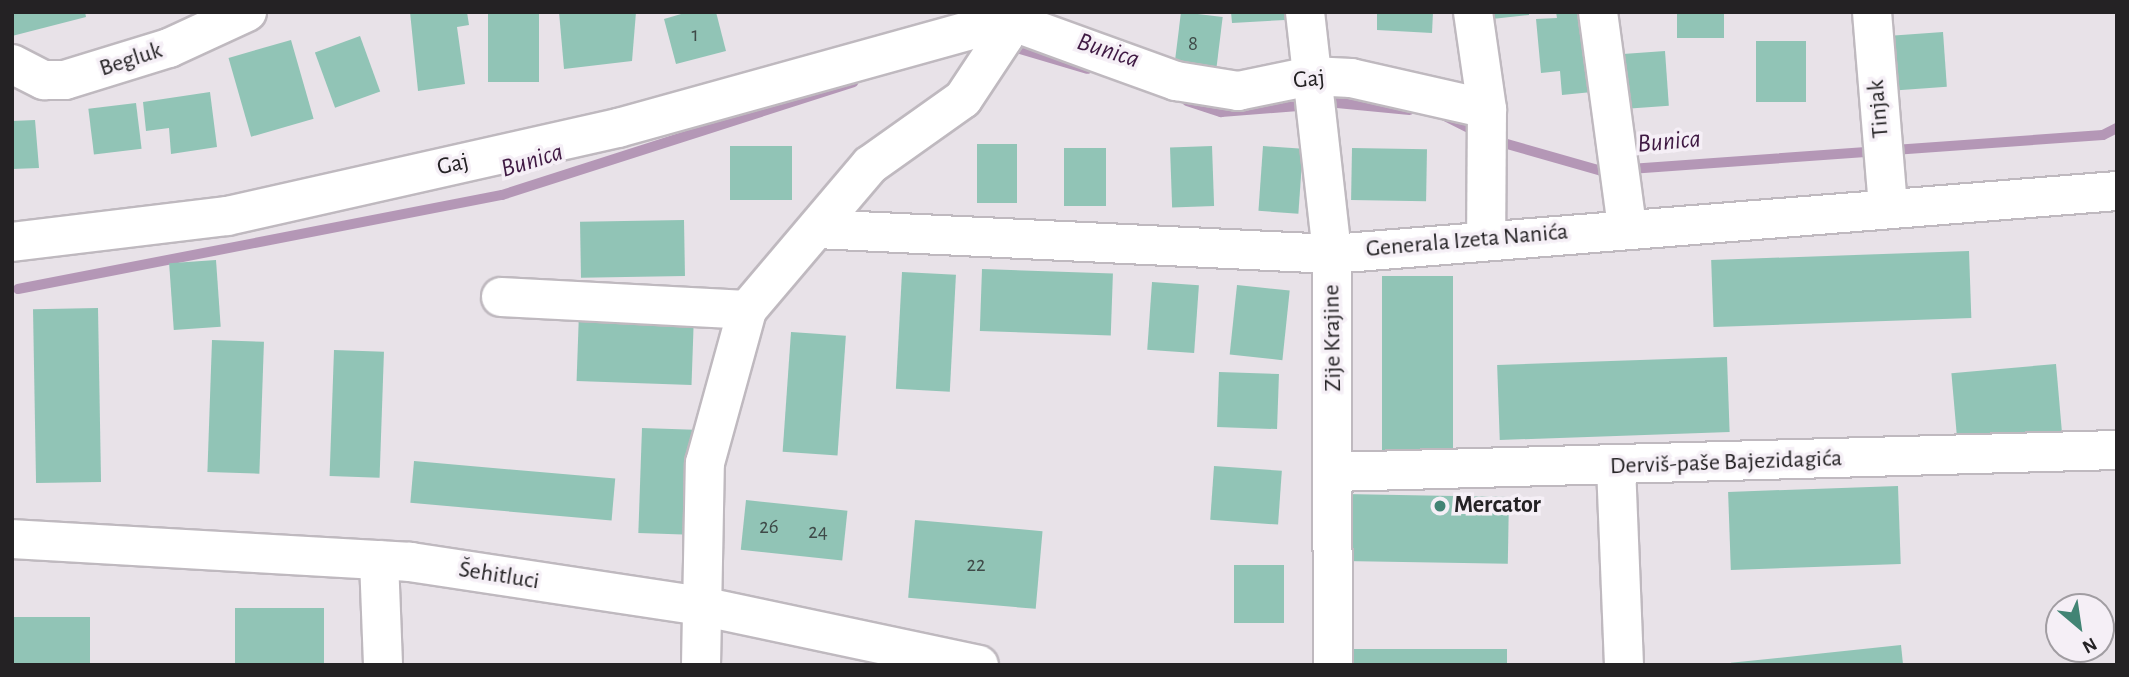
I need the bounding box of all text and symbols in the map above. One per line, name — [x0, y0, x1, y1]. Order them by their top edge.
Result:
house number: 1 — [691, 22, 699, 48]
water label: Bunica — [1073, 26, 1143, 76]
house number: 8 — [1188, 31, 1198, 57]
street label: Begluk — [96, 36, 166, 84]
street label: Gaj — [1292, 64, 1326, 96]
street label: Tinjak — [1862, 79, 1896, 139]
water label: Bunica — [1636, 124, 1702, 160]
water label: Bunica — [497, 137, 567, 185]
street label: Gaj — [434, 147, 472, 183]
street label: Generala Izeta Nanića — [1365, 218, 1569, 264]
street label: Zije Krajine — [1318, 284, 1348, 392]
street label: Derviš-paše Bajezidagića — [1609, 445, 1843, 481]
place label: Mercator — [1454, 492, 1541, 520]
marker: Mercator — [1432, 498, 1448, 514]
house number: 26 — [759, 514, 779, 540]
house number: 24 — [808, 519, 828, 545]
house number: 22 — [966, 552, 986, 578]
street label: Šehitluci — [457, 555, 541, 597]
north arrow — [2045, 593, 2115, 663]
text: N — [2079, 634, 2100, 657]

